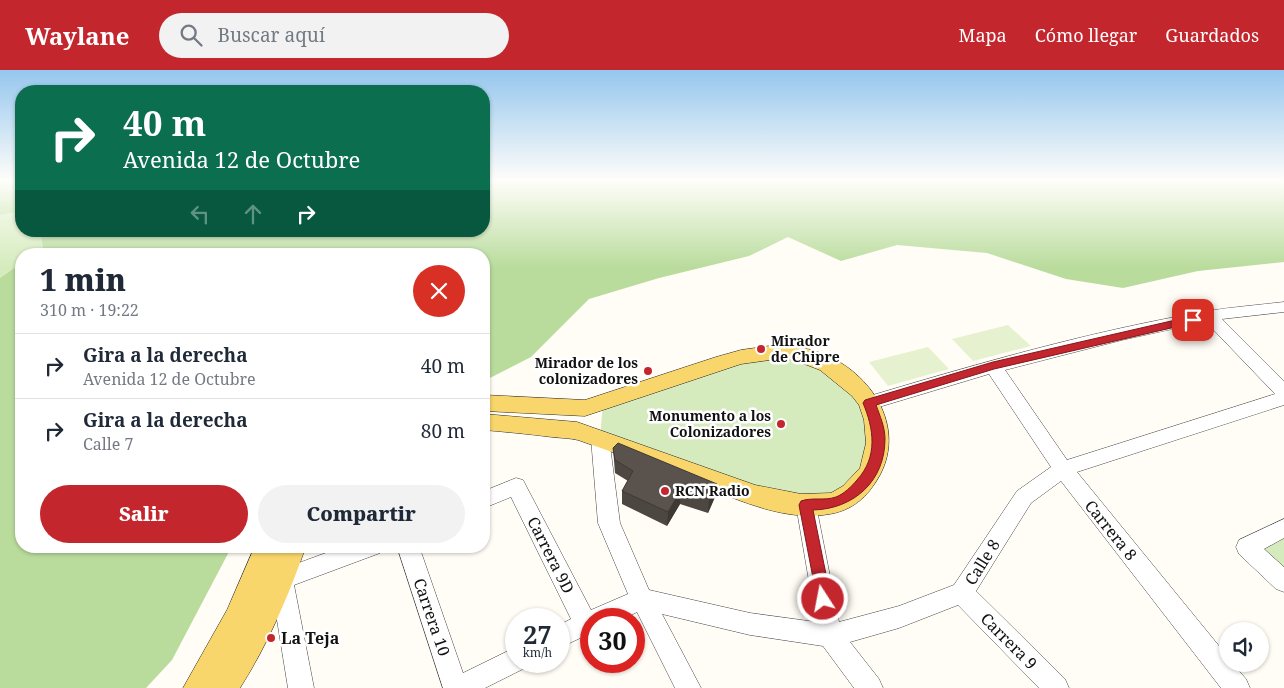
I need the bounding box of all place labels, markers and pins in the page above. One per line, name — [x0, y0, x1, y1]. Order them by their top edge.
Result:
pin — [1172, 299, 1214, 341]
place label: Mirador de Chipre — [771, 331, 840, 366]
marker: Mirador de Chipre — [755, 343, 767, 355]
place label: Mirador de los colonizadores — [535, 353, 638, 388]
marker: Mirador de los colonizadores — [642, 365, 654, 377]
place label: Monumento a los Colonizadores — [649, 406, 771, 441]
marker: Monumento a los Colonizadores — [775, 418, 787, 430]
place label: RCN Radio — [675, 481, 750, 500]
marker: RCN Radio — [659, 485, 671, 497]
place label: La Teja — [281, 627, 340, 649]
marker: La Teja — [265, 632, 277, 644]

